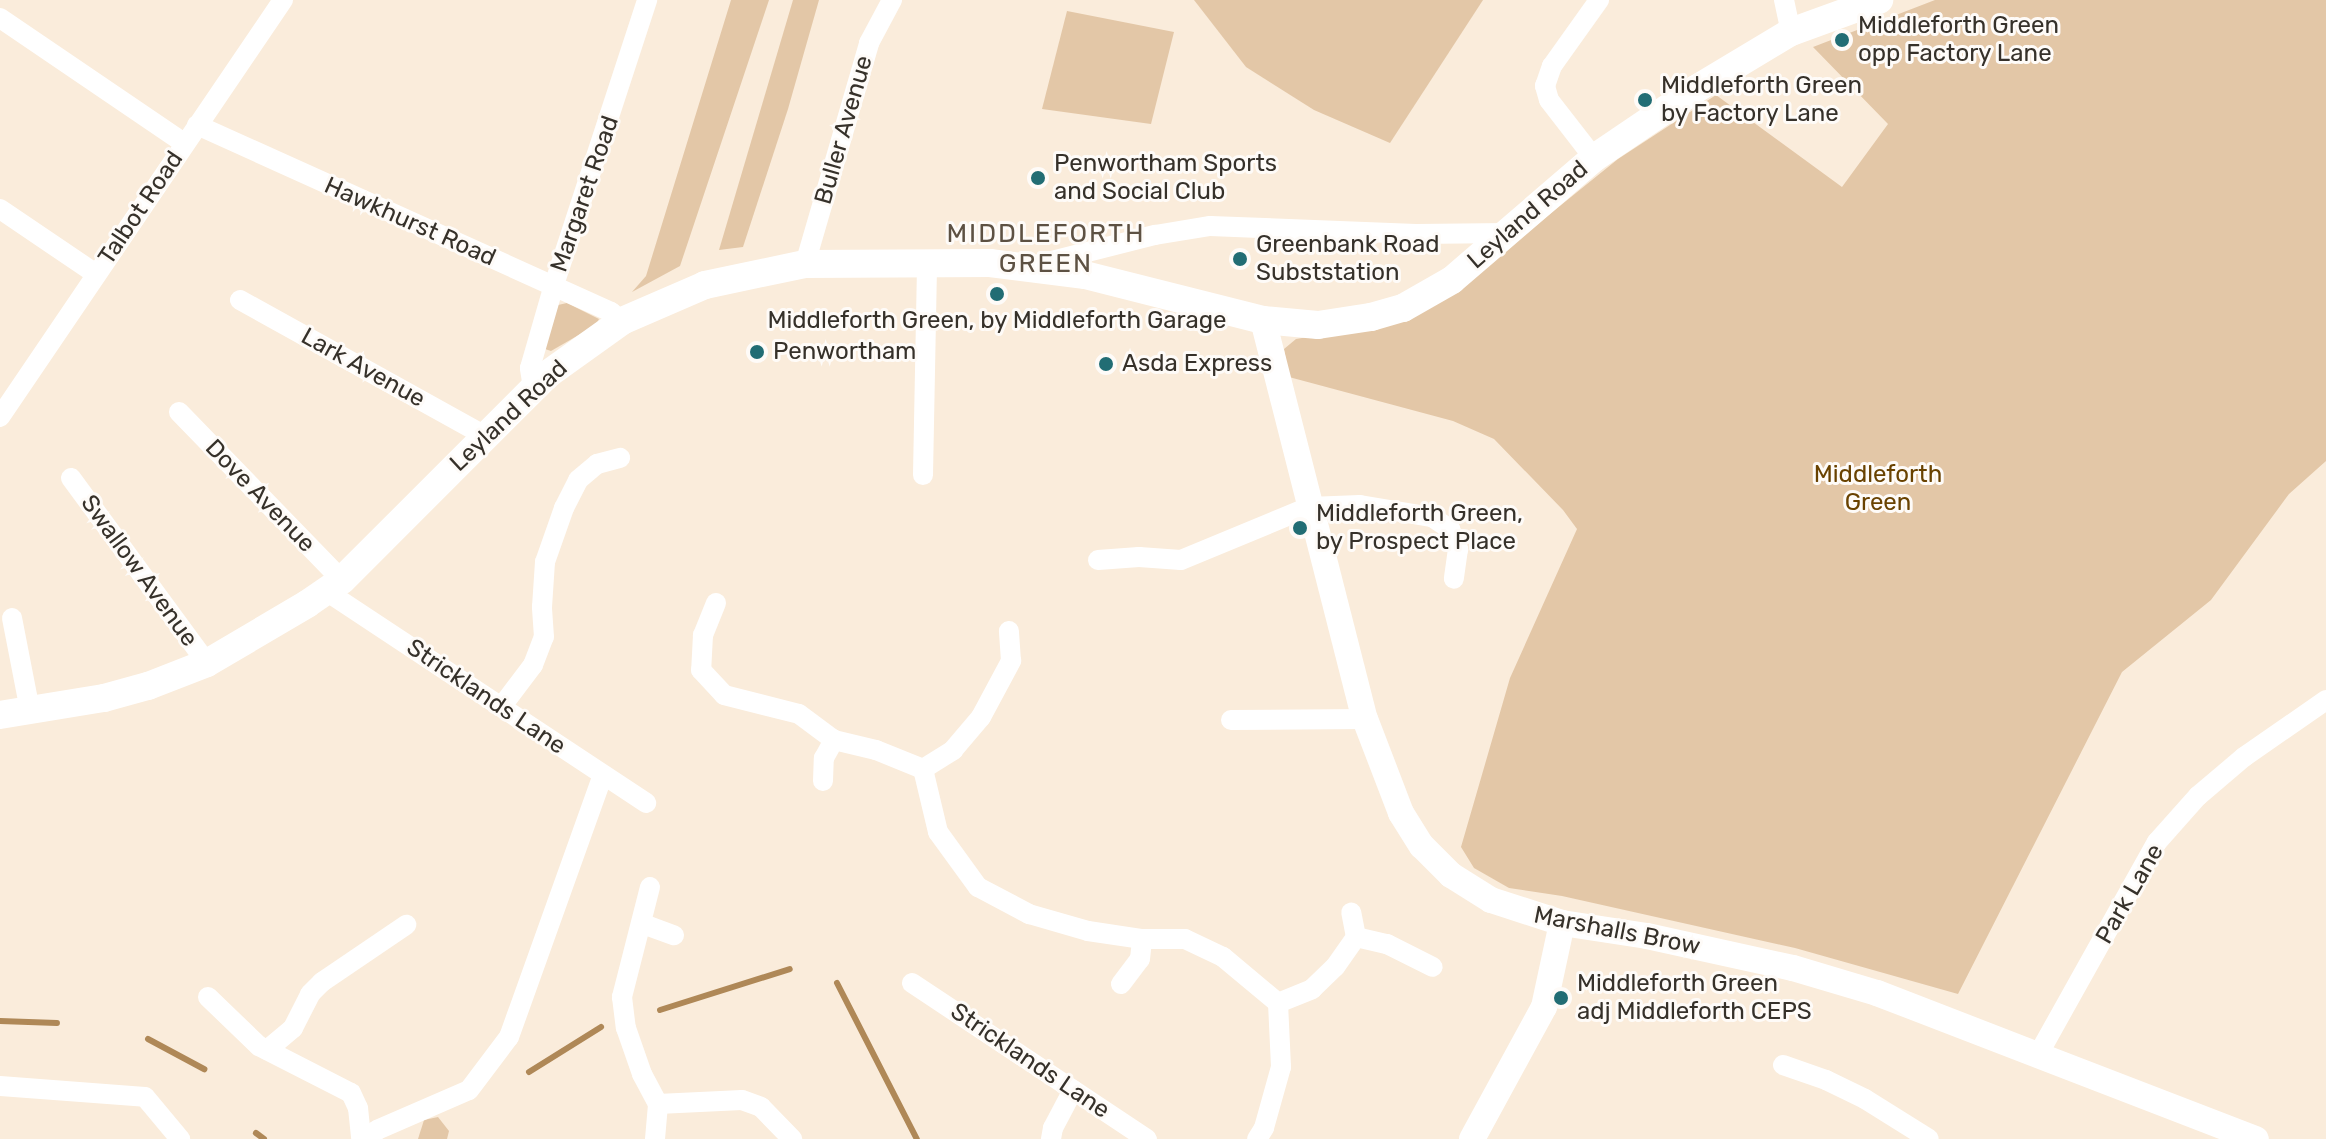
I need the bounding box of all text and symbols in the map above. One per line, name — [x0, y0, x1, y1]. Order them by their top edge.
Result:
place label: Middleforth Green opp Factory Lane — [1858, 12, 2059, 68]
marker: Middleforth Green opp Factory Lane — [1833, 31, 1851, 49]
street label: Buller Avenue — [809, 52, 879, 208]
place label: Middleforth Green by Factory Lane — [1661, 72, 1862, 128]
marker: Middleforth Green by Factory Lane — [1636, 91, 1654, 109]
street label: Margaret Road — [545, 112, 625, 276]
street label: Talbot Road — [92, 146, 190, 270]
place label: Penwortham Sports and Social Club — [1054, 150, 1277, 206]
street label: Leyland Road — [1462, 155, 1594, 275]
marker: Penwortham Sports and Social Club — [1029, 169, 1047, 187]
street label: Hawkhurst Road — [320, 171, 500, 273]
district label: MIDDLEFORTH GREEN — [946, 218, 1146, 280]
place label: Greenbank Road Subststation — [1256, 231, 1440, 287]
marker: Greenbank Road Subststation — [1231, 250, 1249, 268]
marker: Middleforth Green, by Middleforth Garage — [988, 285, 1006, 303]
place label: Middleforth Green, by Middleforth Garage — [767, 307, 1227, 335]
street label: Lark Avenue — [296, 322, 430, 414]
place label: Penwortham — [773, 338, 916, 366]
marker: Penwortham — [748, 343, 766, 361]
place label: Asda Express — [1122, 350, 1272, 378]
street label: Leyland Road — [444, 354, 574, 478]
marker: Asda Express — [1097, 355, 1115, 373]
street label: Dove Avenue — [199, 433, 321, 559]
park label: Middleforth Green — [1814, 461, 1942, 517]
street label: Swallow Avenue — [74, 489, 204, 653]
place label: Middleforth Green, by Prospect Place — [1316, 500, 1523, 556]
marker: Middleforth Green, by Prospect Place — [1291, 519, 1309, 537]
street label: Stricklands Lane — [401, 633, 571, 761]
street label: Park Lane — [2090, 839, 2170, 949]
street label: Marshalls Brow — [1531, 901, 1703, 961]
place label: Middleforth Green adj Middleforth CEPS — [1577, 970, 1812, 1026]
marker: Middleforth Green adj Middleforth CEPS — [1552, 989, 1570, 1007]
street label: Stricklands Lane — [945, 997, 1115, 1125]

